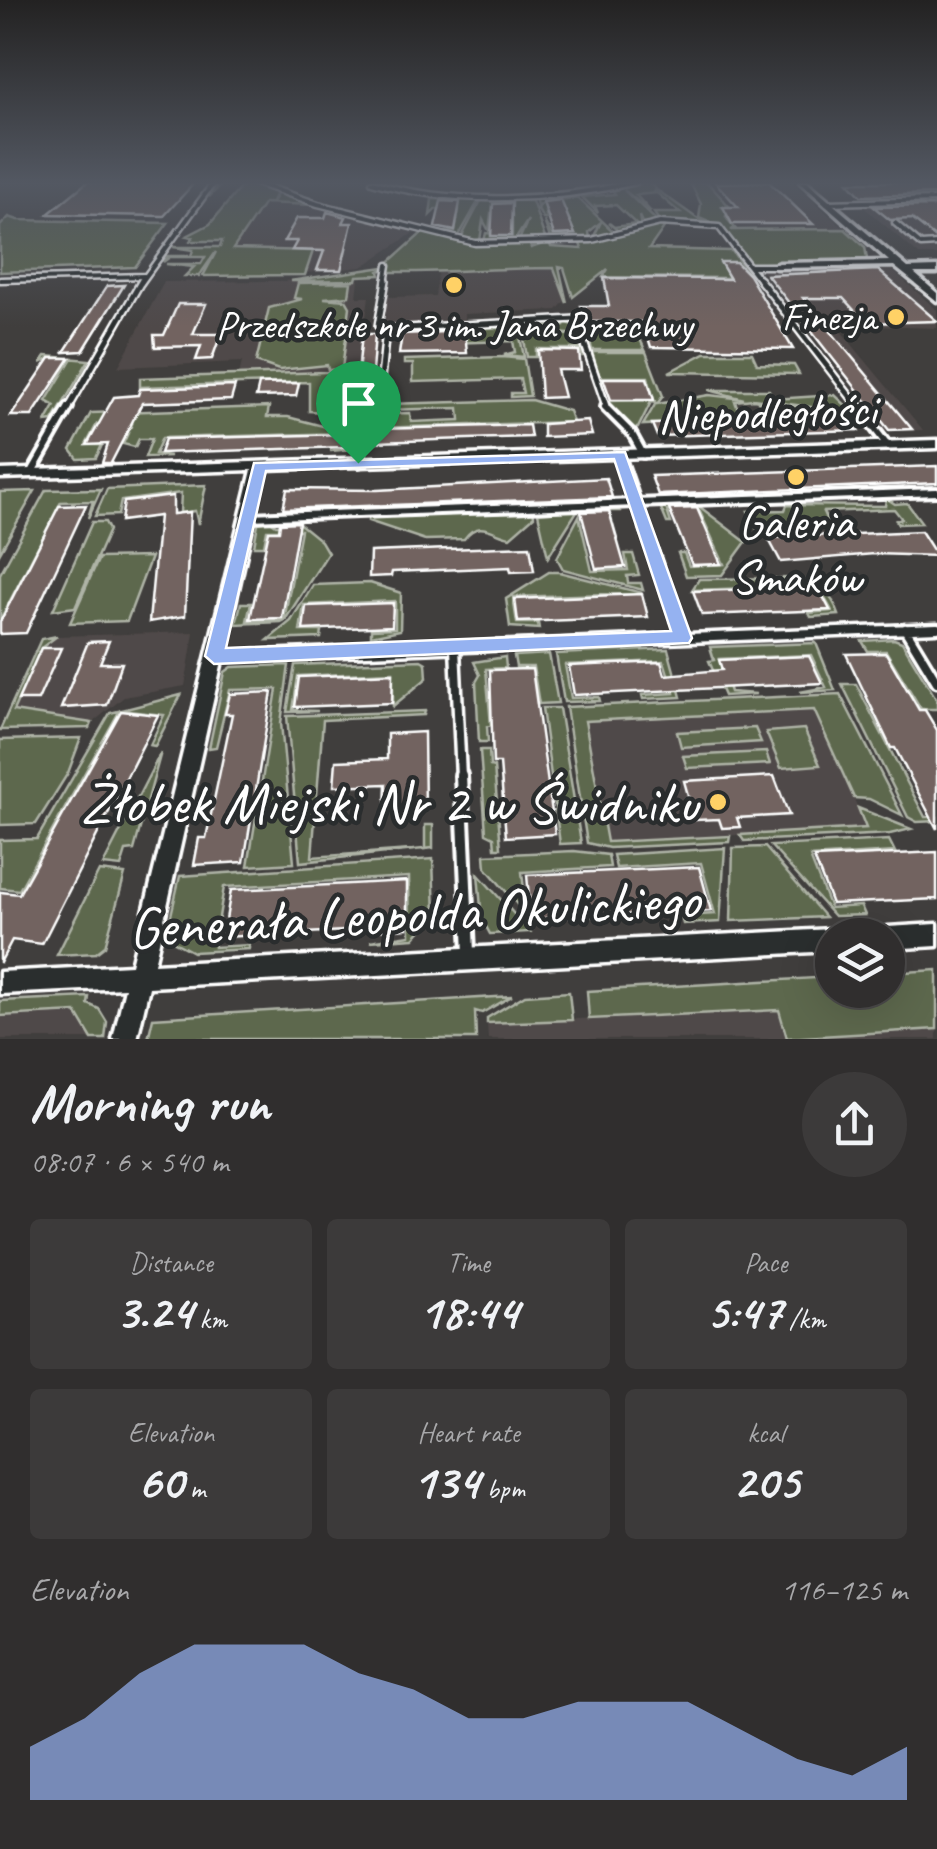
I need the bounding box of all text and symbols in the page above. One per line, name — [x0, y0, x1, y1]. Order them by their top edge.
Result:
marker: Przedszkole nr 3 im. Jana Brzechwy — [443, 274, 465, 296]
place label: Finezja — [782, 292, 880, 342]
place label: Przedszkole nr 3 im. Jana Brzechwy — [216, 300, 695, 350]
marker: Finezja — [885, 306, 907, 328]
pin — [316, 361, 401, 464]
icon: arrive — [331, 376, 386, 431]
street label: Niepodległości — [656, 378, 883, 446]
marker: Galeria Smaków — [785, 466, 807, 488]
place label: Galeria Smaków — [731, 492, 864, 607]
place label: Żłobek Miejski Nr 2 w Świdniku — [80, 766, 702, 839]
marker: Żłobek Miejski Nr 2 w Świdniku — [707, 791, 729, 813]
street label: Generała Leopolda Okulickiego — [127, 861, 705, 964]
map controls — [815, 918, 905, 1008]
button: layers — [815, 918, 905, 1008]
text: Morning run — [30, 1068, 270, 1138]
button: share — [802, 1072, 907, 1177]
text: 08:07 · 6 × 540 m — [30, 1141, 228, 1182]
text: Distance — [129, 1245, 213, 1280]
text: Time — [447, 1245, 490, 1280]
text: Pace — [744, 1245, 787, 1280]
text: 3.24 — [115, 1280, 193, 1343]
text: 18:44 — [419, 1280, 518, 1343]
text: 5:47 — [706, 1280, 782, 1343]
text: km — [193, 1301, 227, 1336]
text: /km — [782, 1301, 826, 1336]
text: Elevation — [128, 1415, 214, 1450]
text: Heart rate — [417, 1415, 520, 1450]
text: kcal — [747, 1415, 784, 1450]
text: 60 — [137, 1450, 183, 1513]
text: 134 — [412, 1450, 480, 1513]
text: 205 — [732, 1450, 799, 1513]
text: m — [183, 1471, 205, 1506]
text: bpm — [480, 1471, 525, 1506]
text: Elevation — [30, 1569, 128, 1610]
text: 116–125 m — [781, 1569, 907, 1610]

